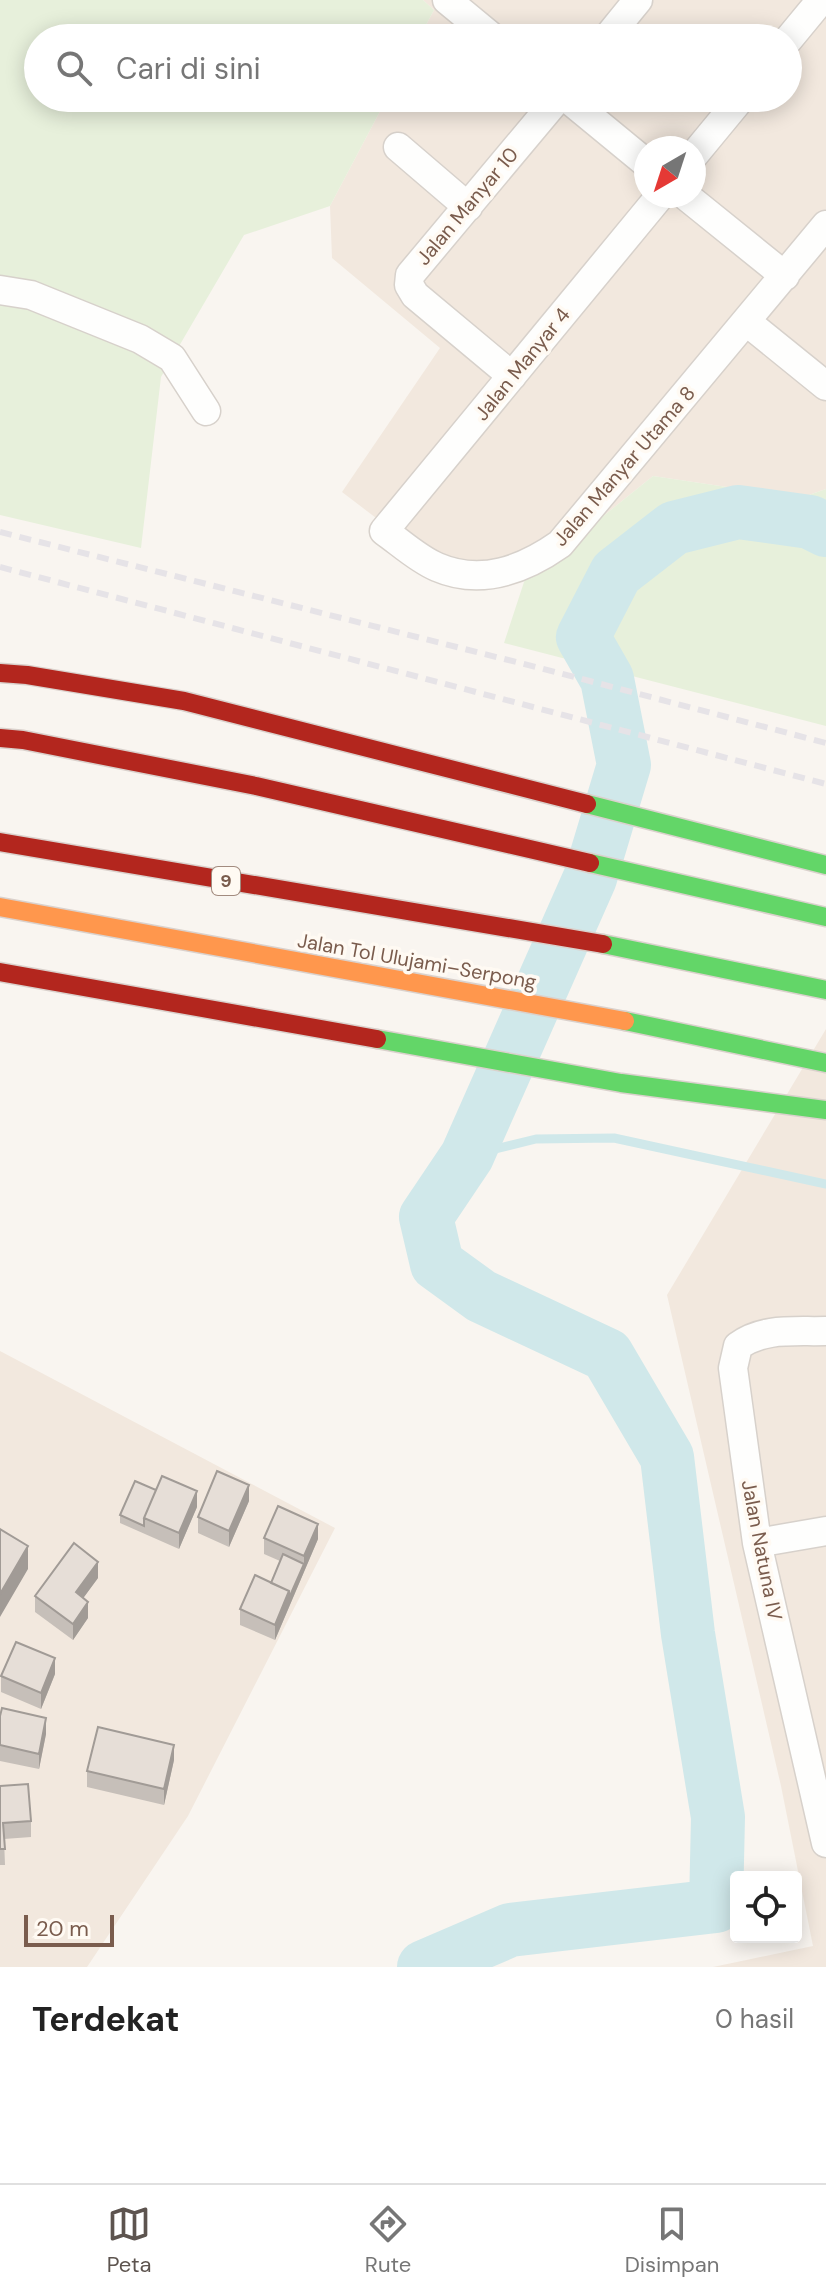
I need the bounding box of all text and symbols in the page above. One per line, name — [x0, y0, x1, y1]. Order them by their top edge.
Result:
search box — [24, 24, 802, 112]
icon: search — [52, 46, 96, 90]
text: Cari di sini — [116, 49, 261, 88]
north arrow — [634, 136, 706, 208]
street label: Jalan Manyar 10 — [410, 142, 524, 270]
street label: Jalan Manyar 4 — [468, 302, 576, 426]
street label: Jalan Manyar Utama 8 — [547, 380, 701, 552]
road number: 9 — [212, 867, 240, 895]
street label: Jalan Tol Ulujami–Serpong — [295, 927, 539, 995]
street label: Jalan Natuna IV — [736, 1478, 788, 1622]
map controls — [730, 1871, 802, 1943]
button: locate — [730, 1871, 802, 1943]
scale bar — [24, 1911, 114, 1947]
text: 20 m — [36, 1914, 89, 1943]
text: Terdekat — [32, 1997, 180, 2042]
text: 0 hasil — [715, 2002, 794, 2036]
tab: Peta — [107, 2202, 152, 2279]
tab: Rute — [365, 2202, 411, 2279]
tab: Disimpan — [625, 2202, 719, 2279]

